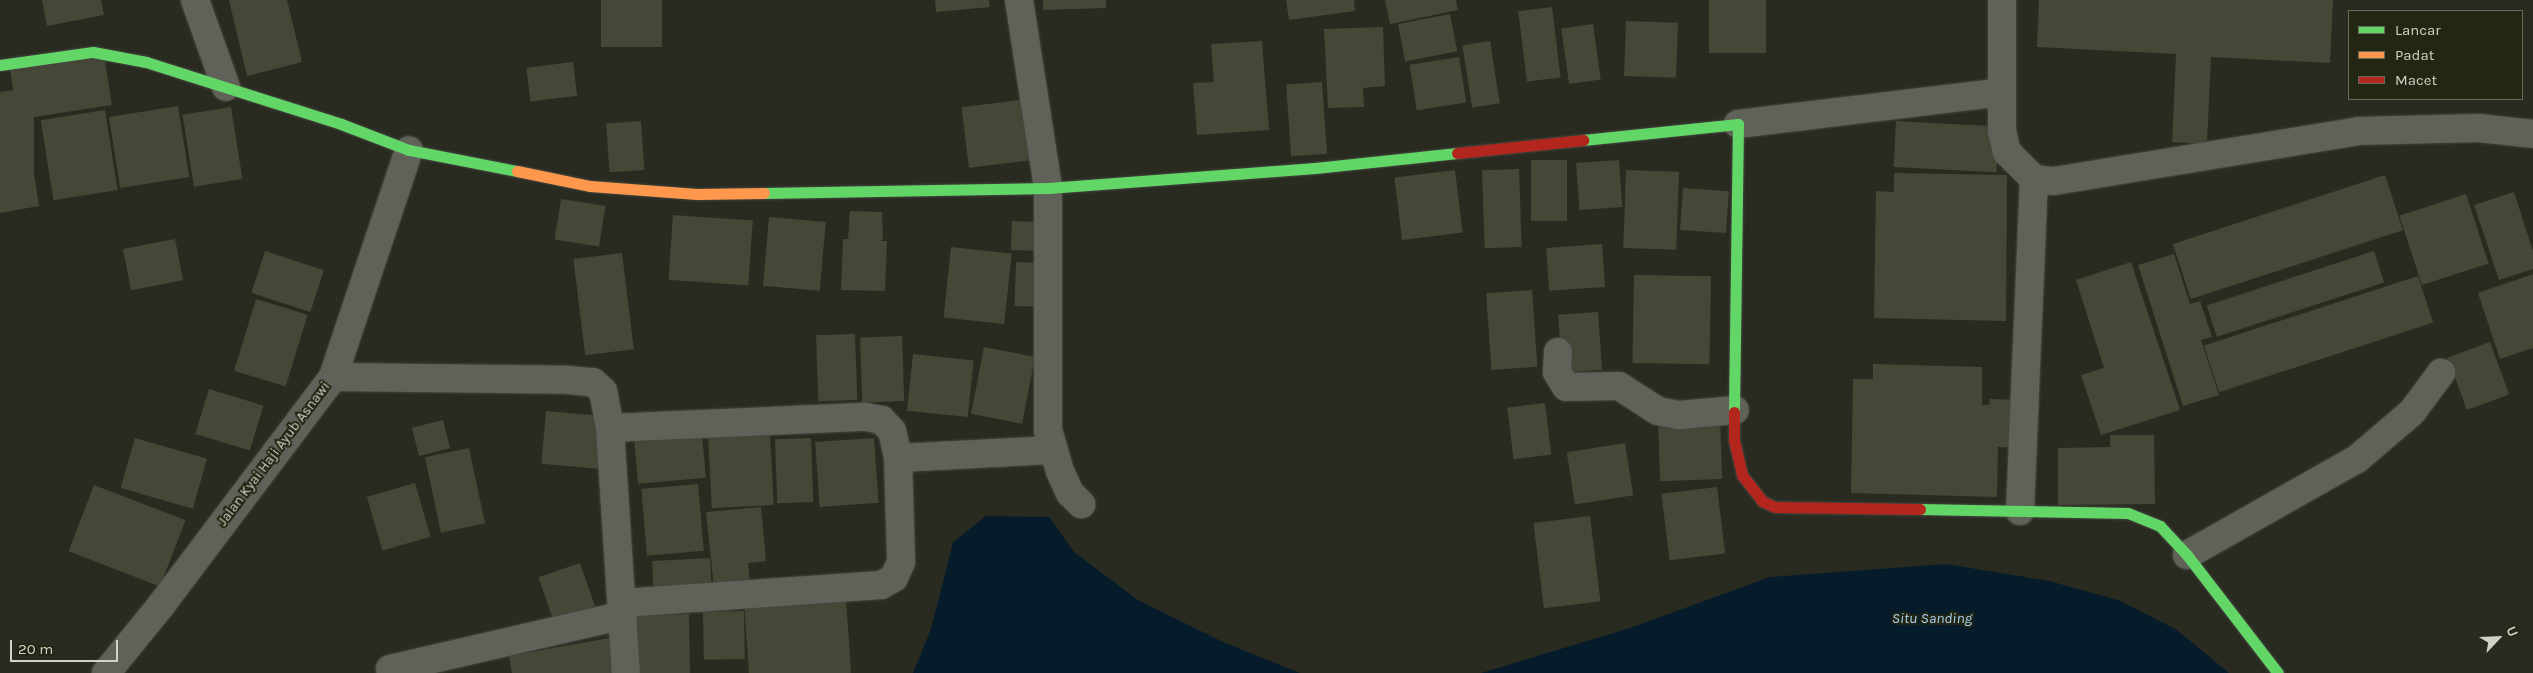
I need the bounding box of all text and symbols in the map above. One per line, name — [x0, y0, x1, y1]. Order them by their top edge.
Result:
legend — [2348, 10, 2523, 100]
text: Lancar — [2395, 21, 2441, 39]
text: Padat — [2395, 46, 2434, 64]
text: Macet — [2395, 71, 2437, 89]
street label: Jalan Kyai Haji Ayub Asnawi — [214, 379, 334, 529]
water label: Situ Sanding — [1892, 610, 1972, 628]
north arrow — [2473, 613, 2523, 663]
text: U — [2502, 623, 2522, 639]
scale bar — [12, 630, 120, 662]
text: 20 m — [18, 640, 53, 658]

